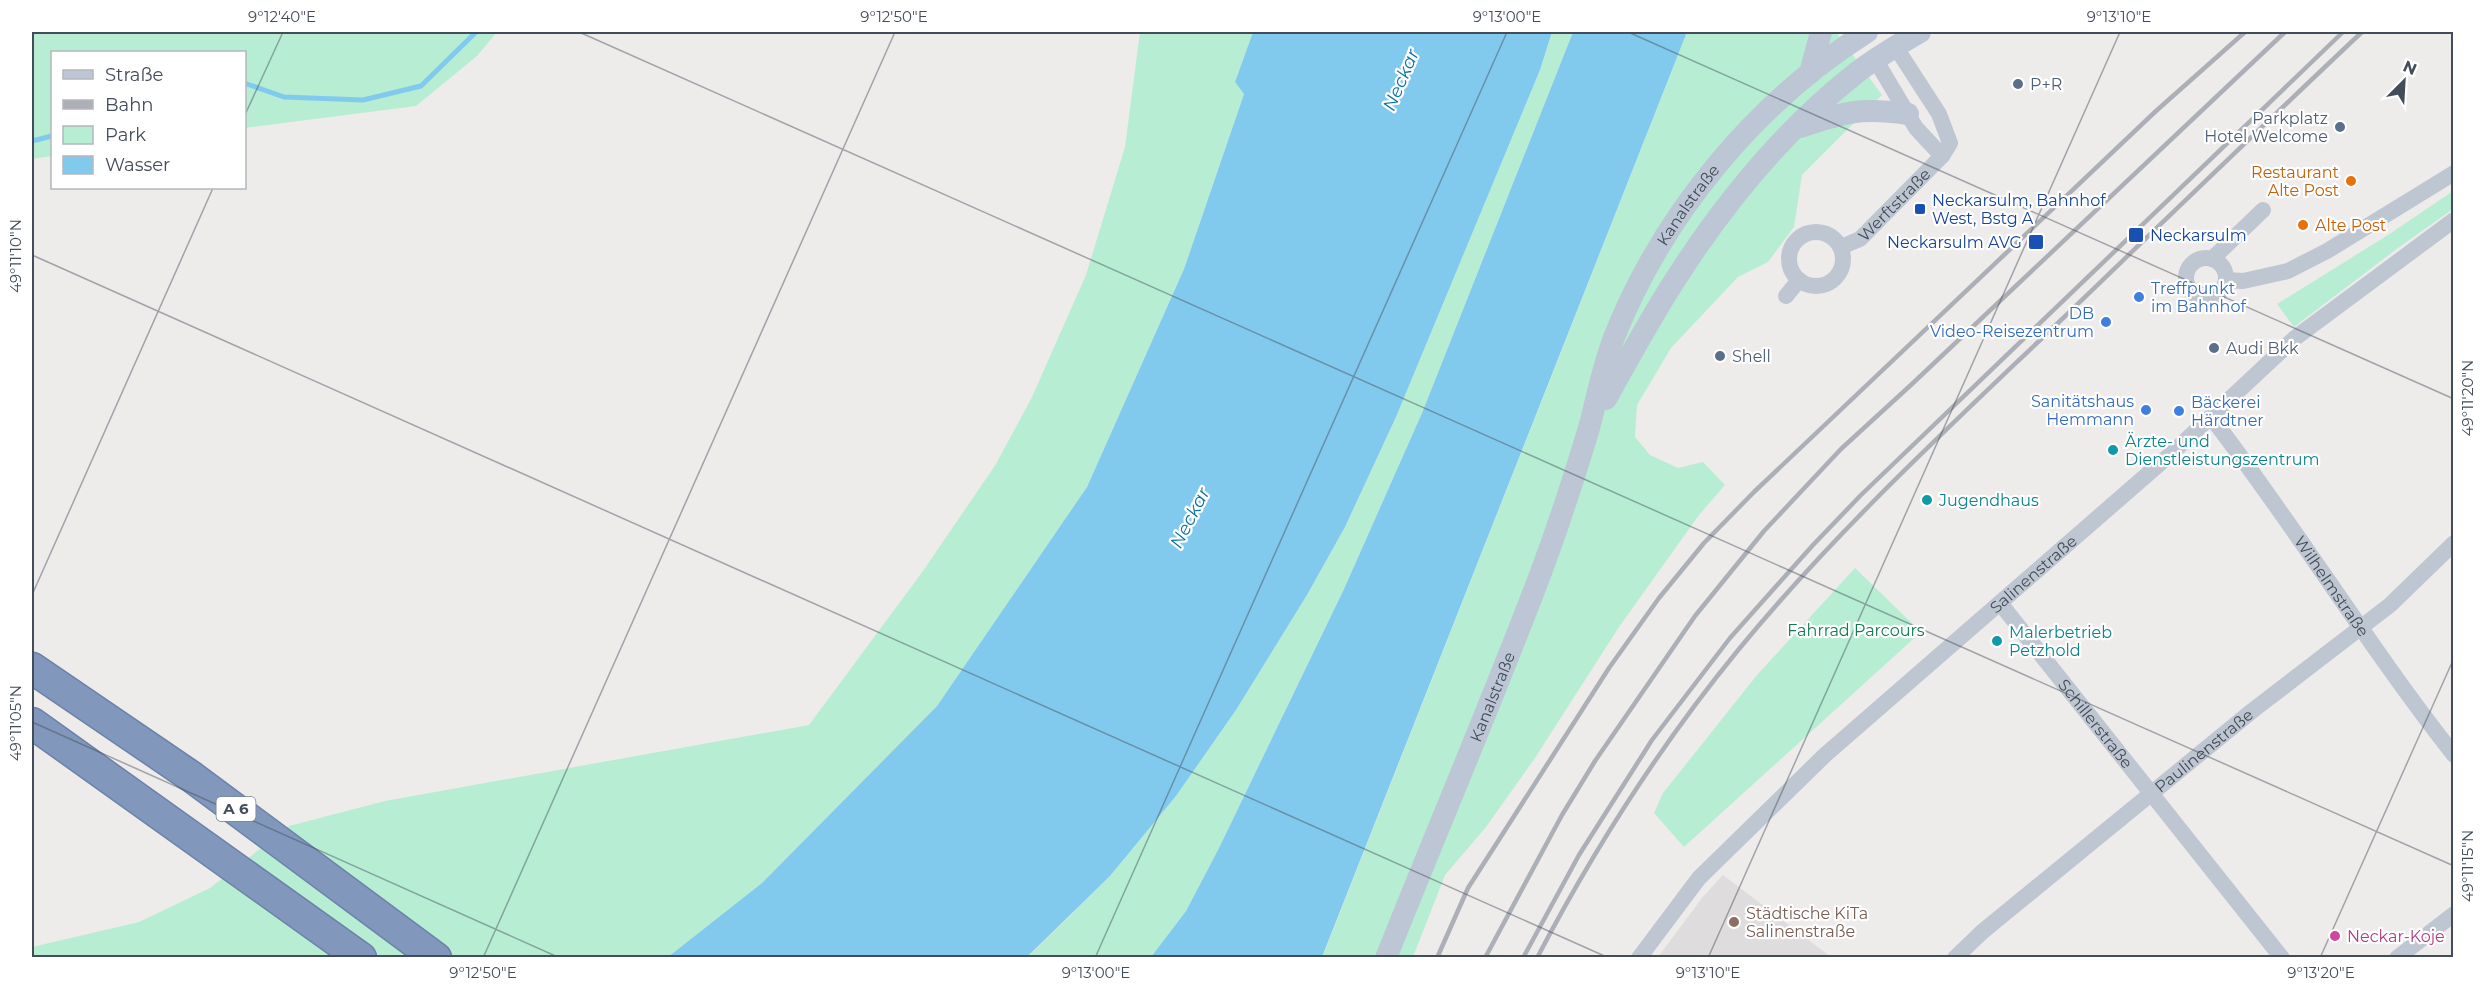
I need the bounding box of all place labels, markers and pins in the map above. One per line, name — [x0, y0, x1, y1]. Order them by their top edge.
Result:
place label: P+R — [2030, 75, 2062, 94]
marker: P+R — [2011, 77, 2025, 91]
place label: Parkplatz Hotel Welcome — [2204, 109, 2328, 146]
marker: Parkplatz Hotel Welcome — [2333, 120, 2347, 134]
place label: Restaurant Alte Post — [2251, 163, 2339, 200]
marker: Restaurant Alte Post — [2344, 174, 2358, 188]
place label: Neckarsulm, Bahnhof West, Bstg A — [1932, 191, 2106, 228]
marker: Neckarsulm, Bahnhof West, Bstg A — [1913, 202, 1927, 216]
place label: Alte Post — [2315, 216, 2387, 235]
marker: Alte Post — [2296, 218, 2310, 232]
marker: Neckarsulm — [2127, 226, 2145, 244]
place label: Neckarsulm — [2150, 226, 2247, 245]
place label: Neckarsulm AVG — [1887, 233, 2022, 252]
marker: Neckarsulm AVG — [2027, 233, 2045, 251]
place label: Treffpunkt im Bahnhof — [2151, 279, 2246, 316]
marker: Treffpunkt im Bahnhof — [2132, 290, 2146, 304]
place label: DB Video-Reisezentrum — [1930, 304, 2094, 341]
marker: DB Video-Reisezentrum — [2099, 315, 2113, 329]
place label: Audi Bkk — [2226, 339, 2299, 358]
marker: Audi Bkk — [2207, 341, 2221, 355]
place label: Shell — [1732, 347, 1771, 366]
marker: Shell — [1713, 349, 1727, 363]
place label: Sanitätshaus Hemmann — [2031, 392, 2134, 429]
place label: Bäckerei Härdtner — [2191, 393, 2264, 430]
marker: Sanitätshaus Hemmann — [2139, 403, 2153, 417]
marker: Bäckerei Härdtner — [2172, 404, 2186, 418]
place label: Ärzte- und Dienstleistungszentrum — [2125, 431, 2319, 469]
marker: Ärzte- und Dienstleistungszentrum — [2106, 443, 2120, 457]
place label: Jugendhaus — [1938, 491, 2039, 510]
marker: Jugendhaus — [1920, 493, 1934, 507]
place label: Malerbetrieb Petzhold — [2009, 623, 2112, 660]
marker: Malerbetrieb Petzhold — [1990, 634, 2004, 648]
place label: Städtische KiTa Salinenstraße — [1746, 904, 1868, 941]
marker: Städtische KiTa Salinenstraße — [1727, 915, 1741, 929]
place label: Neckar-Koje — [2347, 927, 2445, 946]
marker: Neckar-Koje — [2328, 929, 2342, 943]

